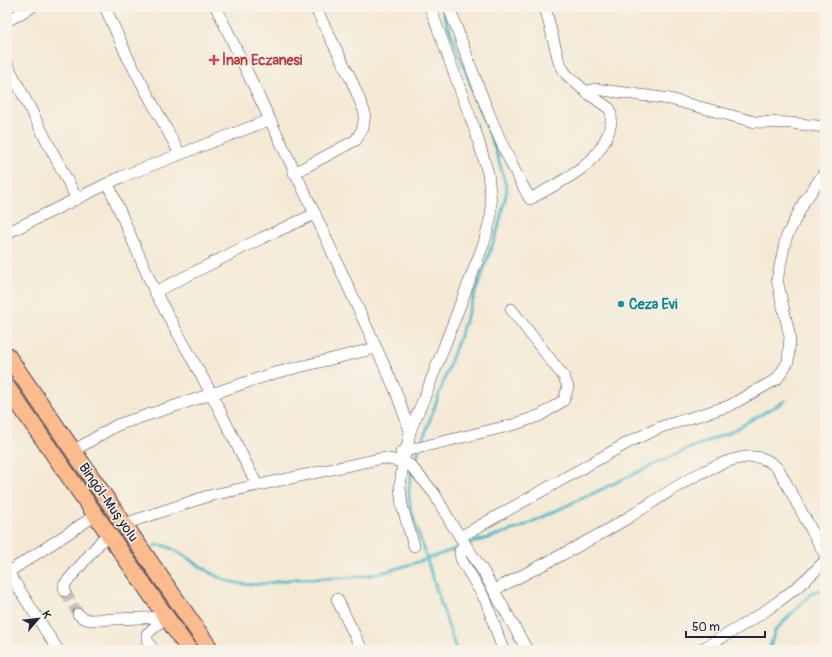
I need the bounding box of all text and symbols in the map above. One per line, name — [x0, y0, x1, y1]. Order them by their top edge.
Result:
place label: İnan Eczanesi — [222, 51, 303, 69]
marker: İnan Eczanesi — [209, 55, 219, 65]
place label: Ceza Evi — [629, 296, 678, 313]
marker: Ceza Evi — [616, 299, 626, 309]
street label: Bingöl-Muş yolu — [75, 460, 142, 545]
north arrow — [18, 599, 58, 639]
text: K — [39, 609, 54, 621]
scale bar — [686, 613, 765, 639]
text: 50 m — [692, 620, 720, 635]

